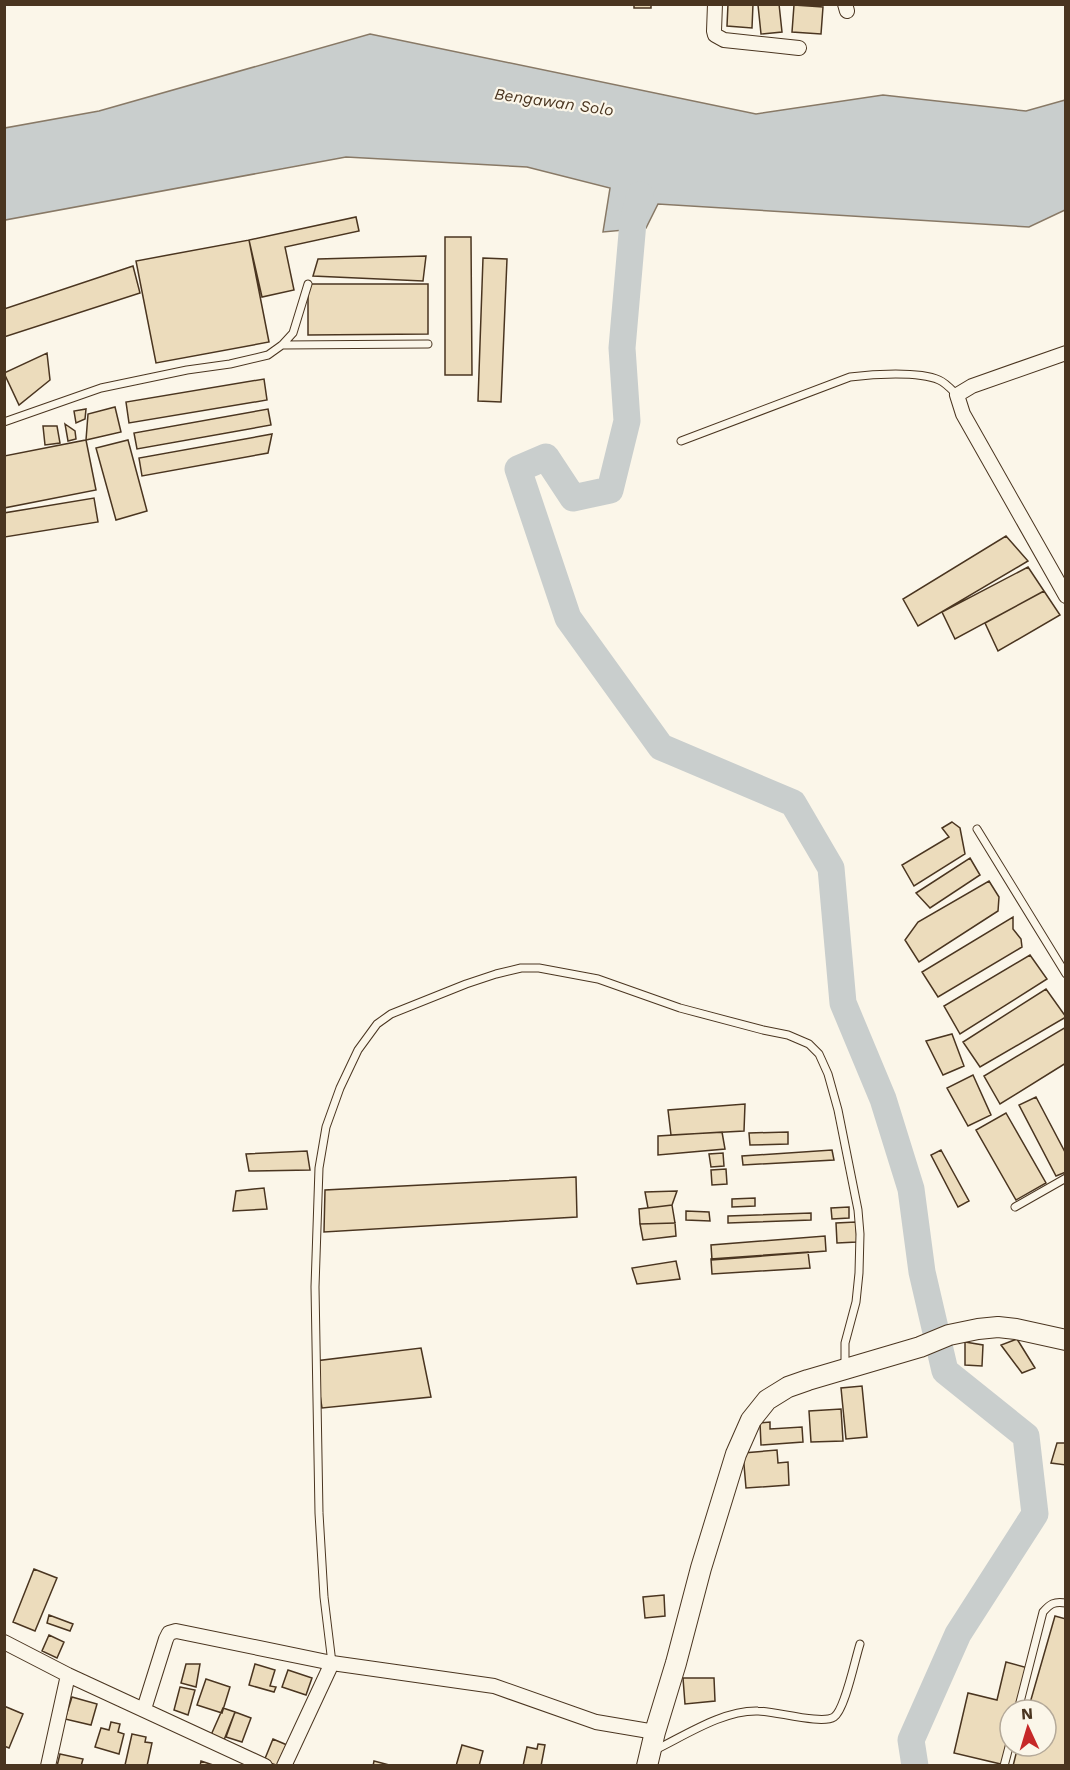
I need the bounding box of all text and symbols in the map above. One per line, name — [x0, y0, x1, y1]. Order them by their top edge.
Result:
water label: Bengawan Solo — [493, 84, 615, 120]
north arrow — [998, 1698, 1058, 1758]
text: N — [1020, 1704, 1034, 1723]

